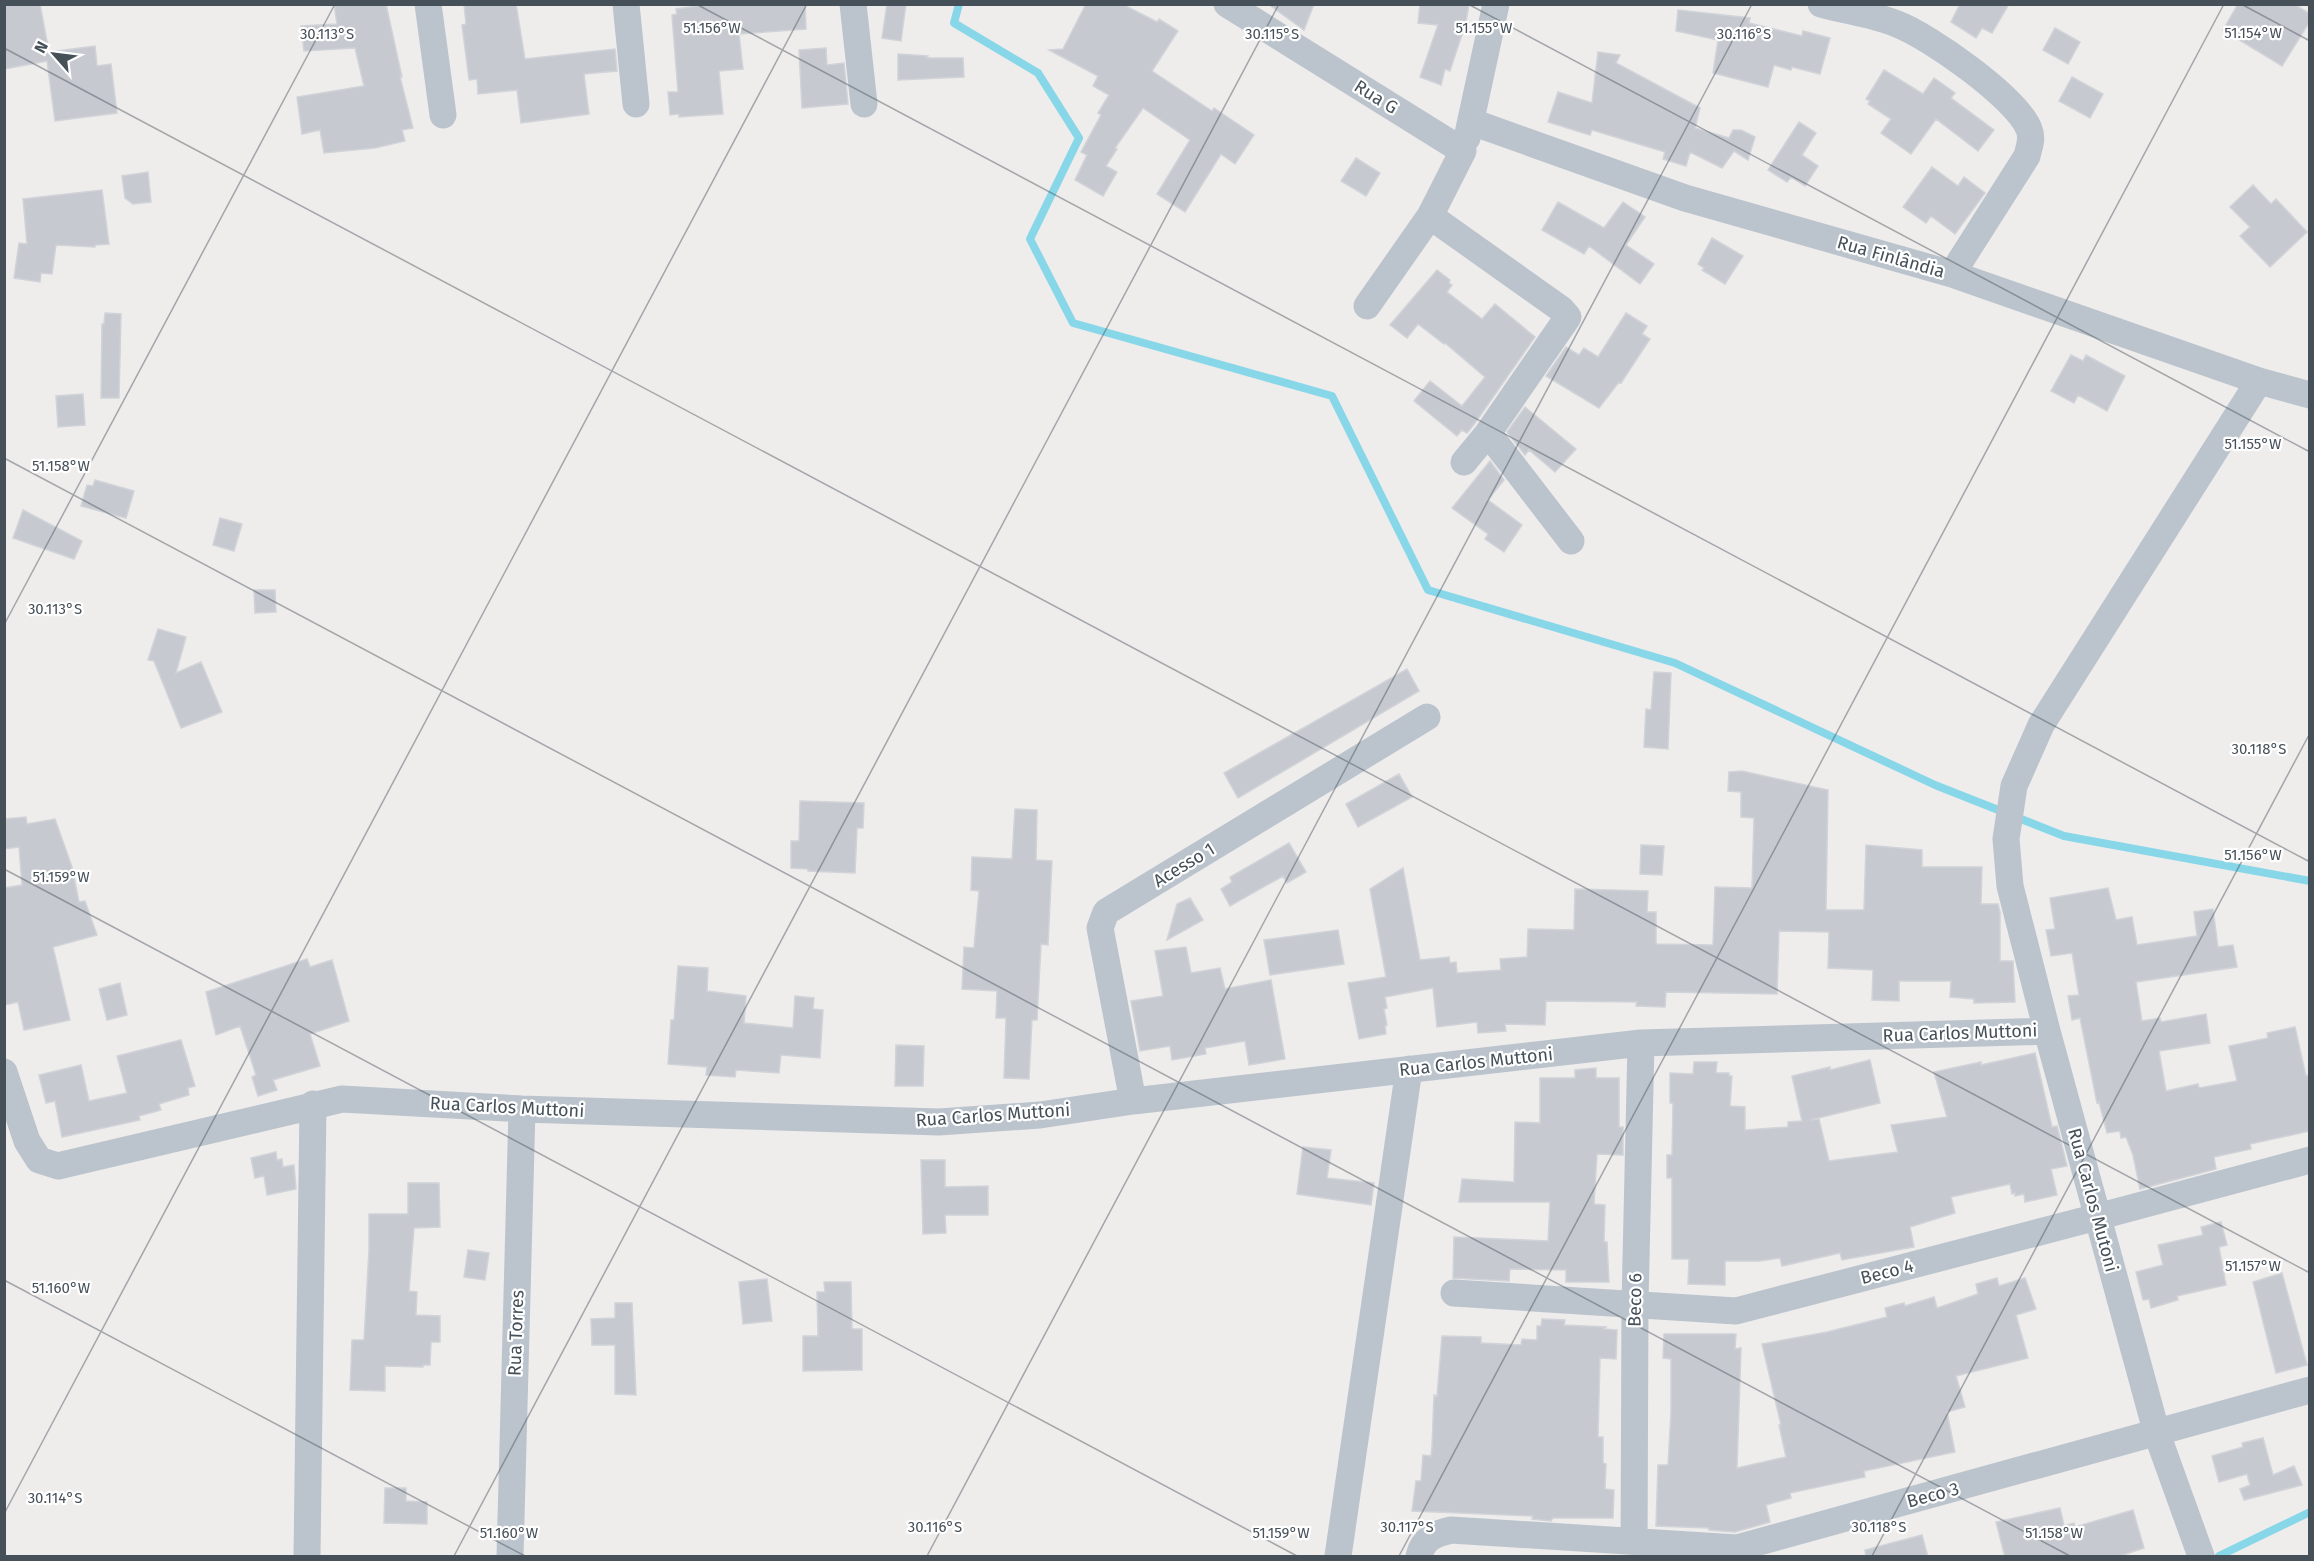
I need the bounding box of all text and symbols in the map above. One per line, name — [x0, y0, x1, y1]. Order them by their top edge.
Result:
text: 51.156°W — [683, 19, 741, 37]
text: 51.155°W — [1456, 19, 1513, 37]
north arrow — [24, 24, 84, 84]
text: 51.154°W — [2224, 24, 2282, 42]
text: 30.113°S — [300, 25, 354, 43]
text: 30.115°S — [1245, 25, 1299, 43]
text: 30.116°S — [1717, 25, 1771, 43]
text: N — [30, 38, 52, 56]
street label: Rua G — [1350, 75, 1402, 119]
street label: Rua Finlândia — [1835, 231, 1947, 283]
text: 51.155°W — [2225, 435, 2282, 453]
text: 51.158°W — [32, 457, 91, 475]
text: 30.113°S — [28, 600, 82, 618]
text: 30.118°S — [2231, 740, 2287, 758]
street label: Acesso 1 — [1149, 838, 1219, 892]
text: 51.156°W — [2224, 846, 2282, 864]
text: 51.159°W — [32, 868, 90, 886]
street label: Rua Carlos Muttoni — [1882, 1019, 2038, 1047]
street label: Rua Carlos Muttoni — [1398, 1043, 1554, 1081]
street label: Rua Carlos Muttoni — [429, 1092, 585, 1122]
street label: Rua Carlos Muttoni — [915, 1099, 1071, 1131]
street label: Rua Carlos Mutoni — [2063, 1126, 2123, 1274]
street label: Beco 4 — [1858, 1255, 1916, 1289]
text: 51.157°W — [2225, 1257, 2282, 1275]
street label: Beco 6 — [1624, 1273, 1646, 1327]
text: 51.160°W — [32, 1279, 91, 1297]
street label: Rua Torres — [504, 1289, 528, 1377]
street label: Beco 3 — [1904, 1477, 1962, 1513]
text: 30.114°S — [28, 1489, 82, 1507]
text: 30.116°S — [908, 1518, 962, 1536]
text: 30.117°S — [1380, 1518, 1434, 1536]
text: 30.118°S — [1851, 1518, 1907, 1536]
text: 51.160°W — [480, 1524, 539, 1542]
text: 51.159°W — [1252, 1524, 1310, 1542]
text: 51.158°W — [2025, 1524, 2084, 1542]

